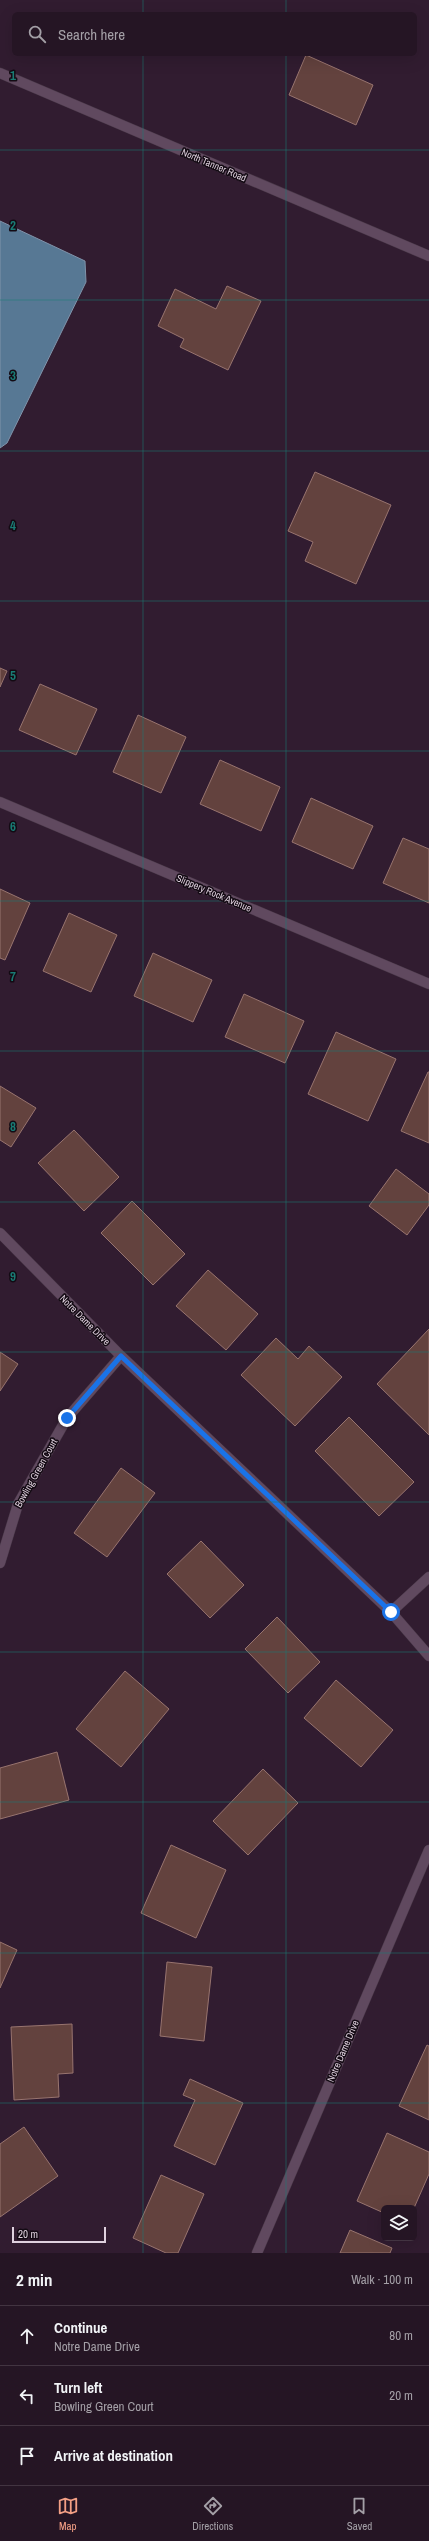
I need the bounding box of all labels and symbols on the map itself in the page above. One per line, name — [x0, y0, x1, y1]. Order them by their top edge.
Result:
text: 1 — [10, 67, 16, 84]
street label: North Tanner Road — [180, 145, 248, 185]
text: 2 — [10, 217, 16, 234]
text: 3 — [10, 367, 16, 384]
text: 4 — [10, 517, 16, 534]
text: 5 — [10, 667, 16, 684]
text: 6 — [10, 818, 16, 835]
street label: Slippery Rock Avenue — [174, 871, 254, 915]
text: 7 — [10, 968, 16, 985]
text: 8 — [10, 1118, 16, 1135]
text: 9 — [10, 1268, 16, 1285]
street label: Notre Dame Drive — [57, 1292, 113, 1348]
route end — [58, 1409, 76, 1427]
street label: Bowling Green Court — [12, 1436, 61, 1510]
route start — [382, 1603, 400, 1621]
street label: Notre Dame Drive — [324, 2018, 362, 2084]
scale bar — [12, 2225, 106, 2244]

